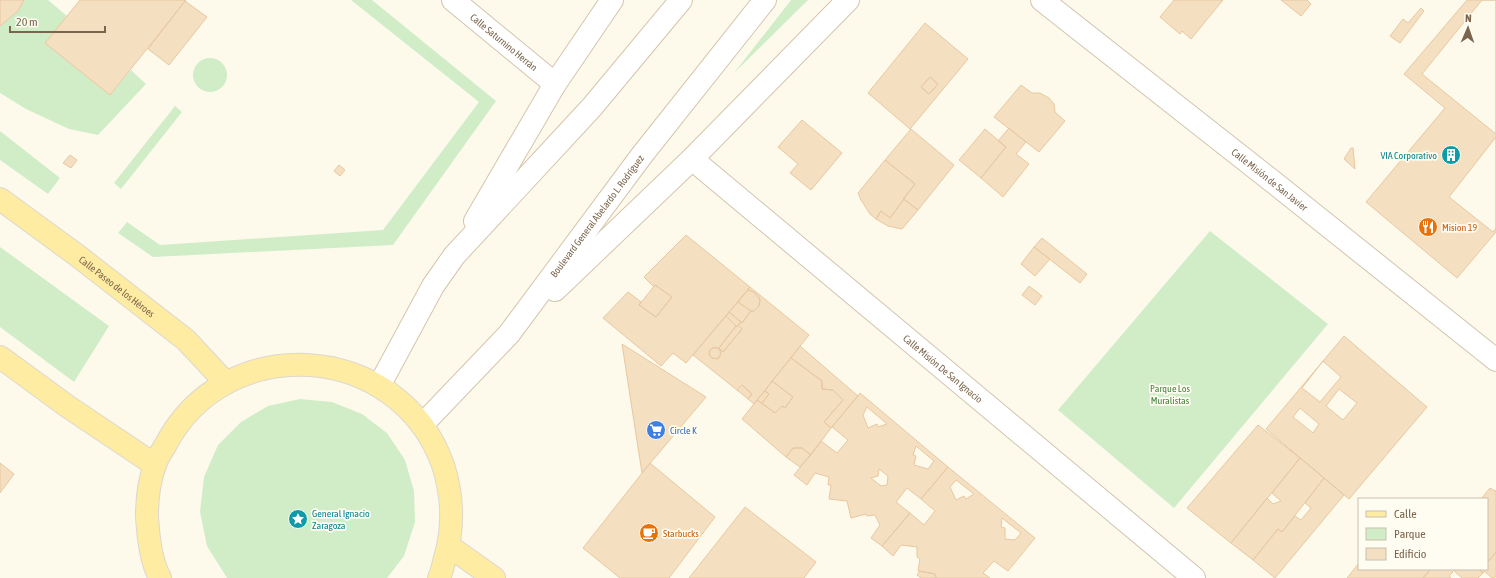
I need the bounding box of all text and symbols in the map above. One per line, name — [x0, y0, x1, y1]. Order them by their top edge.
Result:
scale bar — [10, 8, 105, 34]
north arrow — [1448, 8, 1488, 48]
street label: Calle Saturnino Herrán — [468, 11, 540, 73]
text: N — [1465, 12, 1472, 24]
text: 20 m — [16, 15, 38, 29]
building icon: VIA Corporativo — [1440, 144, 1462, 166]
street label: Calle Misión de San Javier — [1230, 146, 1311, 214]
place label: VIA Corporativo — [1380, 150, 1437, 161]
street label: Boulevard General Abelardo L. Rodríguez — [548, 152, 646, 279]
restaurant icon: Mision 19 — [1417, 216, 1439, 238]
place label: Mision 19 — [1442, 222, 1477, 233]
street label: Calle Paseo de los Héroes — [77, 254, 157, 319]
street label: Calle Misión De San Ignacio — [901, 332, 985, 405]
park label: Parque Los Muralistas — [1150, 383, 1190, 406]
supermarket icon: Circle K — [645, 419, 667, 441]
place label: Circle K — [670, 425, 697, 436]
legend — [1358, 498, 1488, 570]
text: Calle — [1394, 507, 1417, 521]
place icon: General Ignacio Zaragoza — [287, 508, 309, 530]
place label: General Ignacio Zaragoza — [312, 508, 370, 531]
cafe icon: Starbucks — [638, 522, 660, 544]
text: Parque — [1394, 527, 1426, 541]
place label: Starbucks — [663, 528, 699, 539]
text: Edificio — [1394, 547, 1427, 561]

